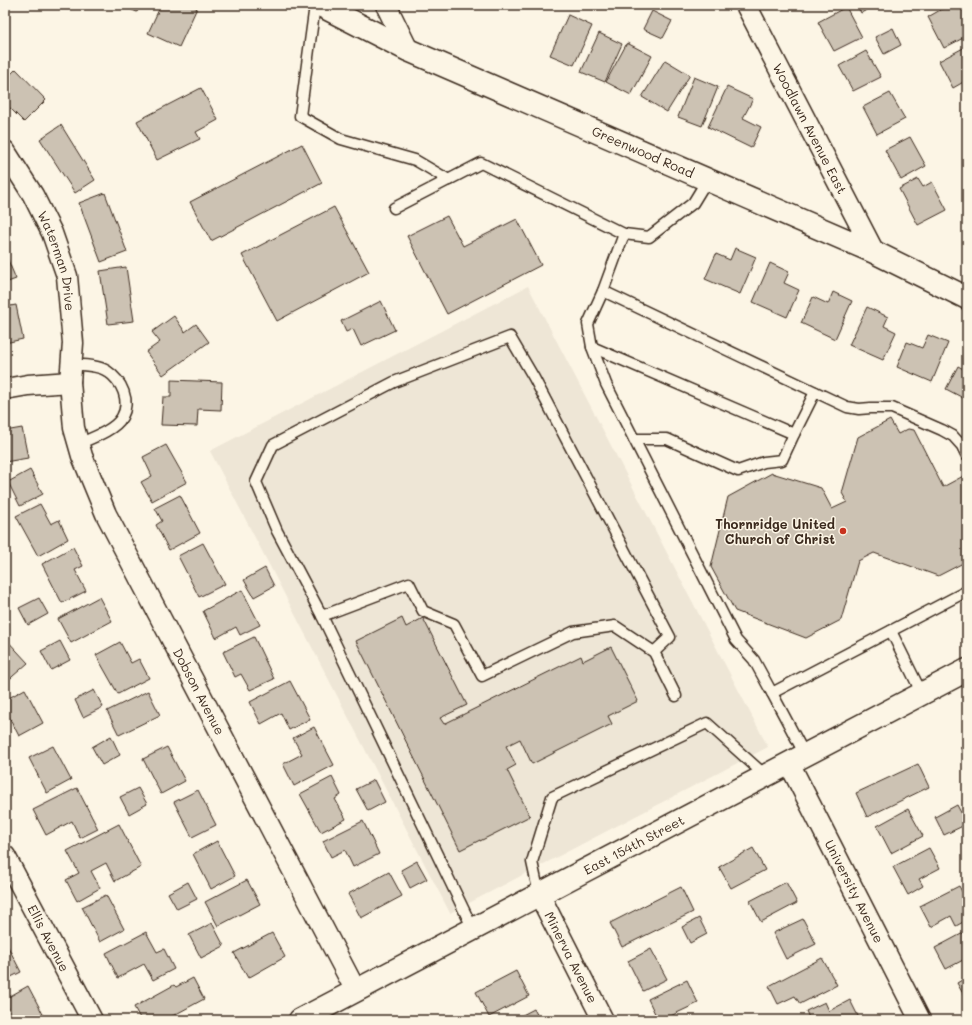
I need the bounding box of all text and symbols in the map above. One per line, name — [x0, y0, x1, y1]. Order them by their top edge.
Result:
street label: Woodlawn Avenue East — [770, 60, 851, 197]
street label: Greenwood Road — [589, 122, 697, 181]
street label: Waterman Drive — [34, 208, 79, 311]
place label: Thornridge United Church of Christ — [715, 515, 835, 547]
marker: Thornridge United Church of Christ — [838, 526, 848, 536]
street label: Dobson Avenue — [170, 645, 229, 737]
street label: East 154th Street — [580, 811, 687, 878]
street label: University Avenue — [822, 837, 888, 945]
street label: Ellis Avenue — [24, 901, 74, 974]
street label: Minerva Avenue — [541, 908, 602, 1006]

